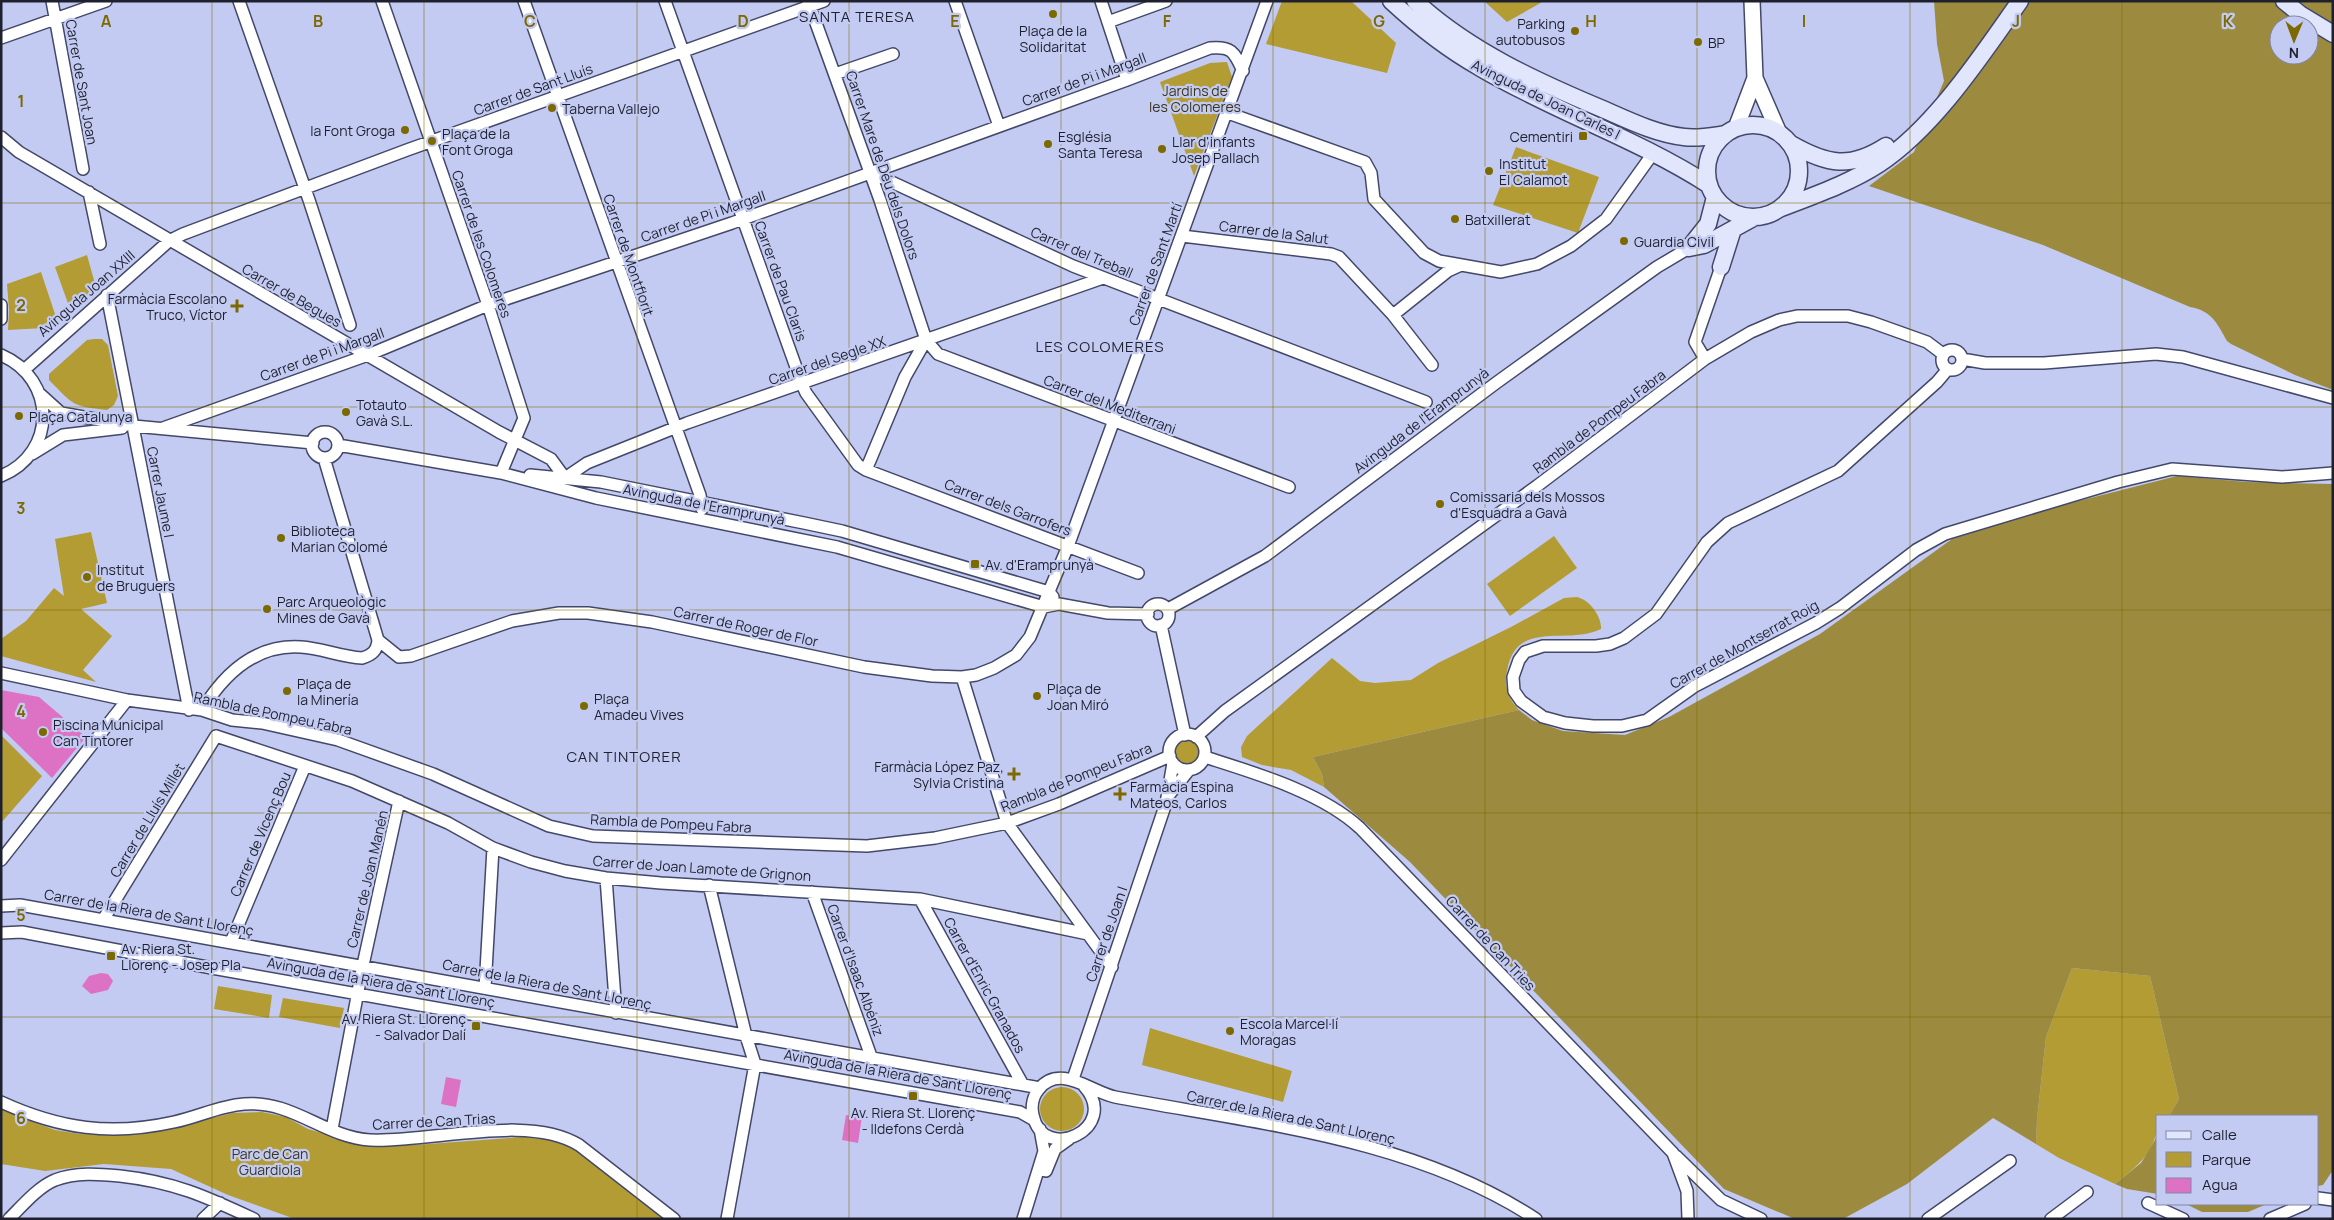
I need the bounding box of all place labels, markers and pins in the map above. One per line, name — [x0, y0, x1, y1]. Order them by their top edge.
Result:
marker: Plaça de la Solidaritat — [1047, 8, 1059, 20]
place label: Parking autobusos — [1496, 14, 1565, 49]
place label: Plaça de la Solidaritat — [1019, 21, 1087, 56]
marker: Parking autobusos — [1569, 25, 1581, 37]
place label: BP — [1708, 33, 1726, 52]
marker: BP — [1692, 36, 1704, 48]
place label: Taberna Vallejo — [562, 99, 660, 118]
marker: Taberna Vallejo — [546, 102, 558, 114]
place label: la Font Groga — [310, 121, 395, 140]
marker: la Font Groga — [399, 124, 411, 136]
place label: Plaça de la Font Groga — [442, 124, 513, 159]
place label: Església Santa Teresa — [1058, 127, 1143, 162]
place label: Cementiri — [1510, 127, 1573, 146]
marker: Cementiri — [1577, 130, 1589, 142]
place label: Llar d'infants Josep Pallach — [1172, 132, 1259, 167]
marker: Plaça de la Font Groga — [426, 135, 438, 147]
marker: Església Santa Teresa — [1042, 138, 1054, 150]
marker: Llar d'infants Josep Pallach — [1156, 143, 1168, 155]
place label: Institut El Calamot — [1499, 154, 1568, 189]
marker: Institut El Calamot — [1483, 165, 1495, 177]
place label: Batxillerat — [1465, 210, 1531, 229]
marker: Batxillerat — [1449, 213, 1461, 225]
place label: Guardia Civil — [1634, 232, 1714, 251]
marker: Guardia Civil — [1618, 235, 1630, 247]
place label: Farmàcia Escolano Truco, Víctor — [108, 289, 227, 324]
marker: Farmàcia Escolano Truco, Víctor — [231, 300, 243, 312]
place label: Totauto Gavà S.L. — [356, 395, 413, 430]
marker: Totauto Gavà S.L. — [340, 406, 352, 418]
place label: Plaça Catalunya — [29, 407, 132, 426]
marker: Plaça Catalunya — [13, 410, 25, 422]
place label: Comissaria dels Mossos d'Esquadra a Gavà — [1450, 487, 1605, 522]
marker: Comissaria dels Mossos d'Esquadra a Gavà — [1434, 498, 1446, 510]
place label: Biblioteca Marian Colomé — [291, 521, 388, 556]
marker: Biblioteca Marian Colomé — [275, 532, 287, 544]
place label: Av. d'Eramprunyà — [985, 555, 1094, 574]
marker: Av. d'Eramprunyà — [969, 558, 981, 570]
place label: Institut de Bruguers — [97, 560, 175, 595]
marker: Institut de Bruguers — [81, 571, 93, 583]
place label: Parc Arqueològic Mines de Gavà — [277, 592, 386, 627]
marker: Parc Arqueològic Mines de Gavà — [261, 603, 273, 615]
place label: Plaça de la Minería — [297, 674, 358, 709]
place label: Plaça de Joan Miró — [1047, 679, 1109, 714]
marker: Plaça de la Minería — [281, 685, 293, 697]
place label: Plaça Amadeu Vives — [594, 689, 684, 724]
marker: Plaça de Joan Miró — [1031, 690, 1043, 702]
marker: Plaça Amadeu Vives — [578, 700, 590, 712]
place label: Piscina Municipal Can Tintorer — [53, 715, 164, 750]
marker: Piscina Municipal Can Tintorer — [37, 726, 49, 738]
place label: Farmàcia López Paz, Sylvia Cristina — [874, 757, 1004, 792]
marker: Farmàcia López Paz, Sylvia Cristina — [1008, 768, 1020, 780]
place label: Farmàcia Espina Mateos, Carlos — [1130, 777, 1234, 812]
marker: Farmàcia Espina Mateos, Carlos — [1114, 788, 1126, 800]
place label: Av. Riera St. Llorenç - Josep Pla — [121, 939, 241, 974]
marker: Av. Riera St. Llorenç - Josep Pla — [105, 950, 117, 962]
place label: Av. Riera St. Llorenç - Salvador Dalí — [342, 1009, 466, 1044]
place label: Escola Marcel·lí Moragas — [1240, 1014, 1338, 1049]
marker: Av. Riera St. Llorenç - Salvador Dalí — [470, 1020, 482, 1032]
marker: Escola Marcel·lí Moragas — [1224, 1025, 1236, 1037]
marker: Av. Riera St. Llorenç - Ildefons Cerdà — [907, 1090, 919, 1102]
place label: Av. Riera St. Llorenç - Ildefons Cerdà — [851, 1103, 975, 1138]

